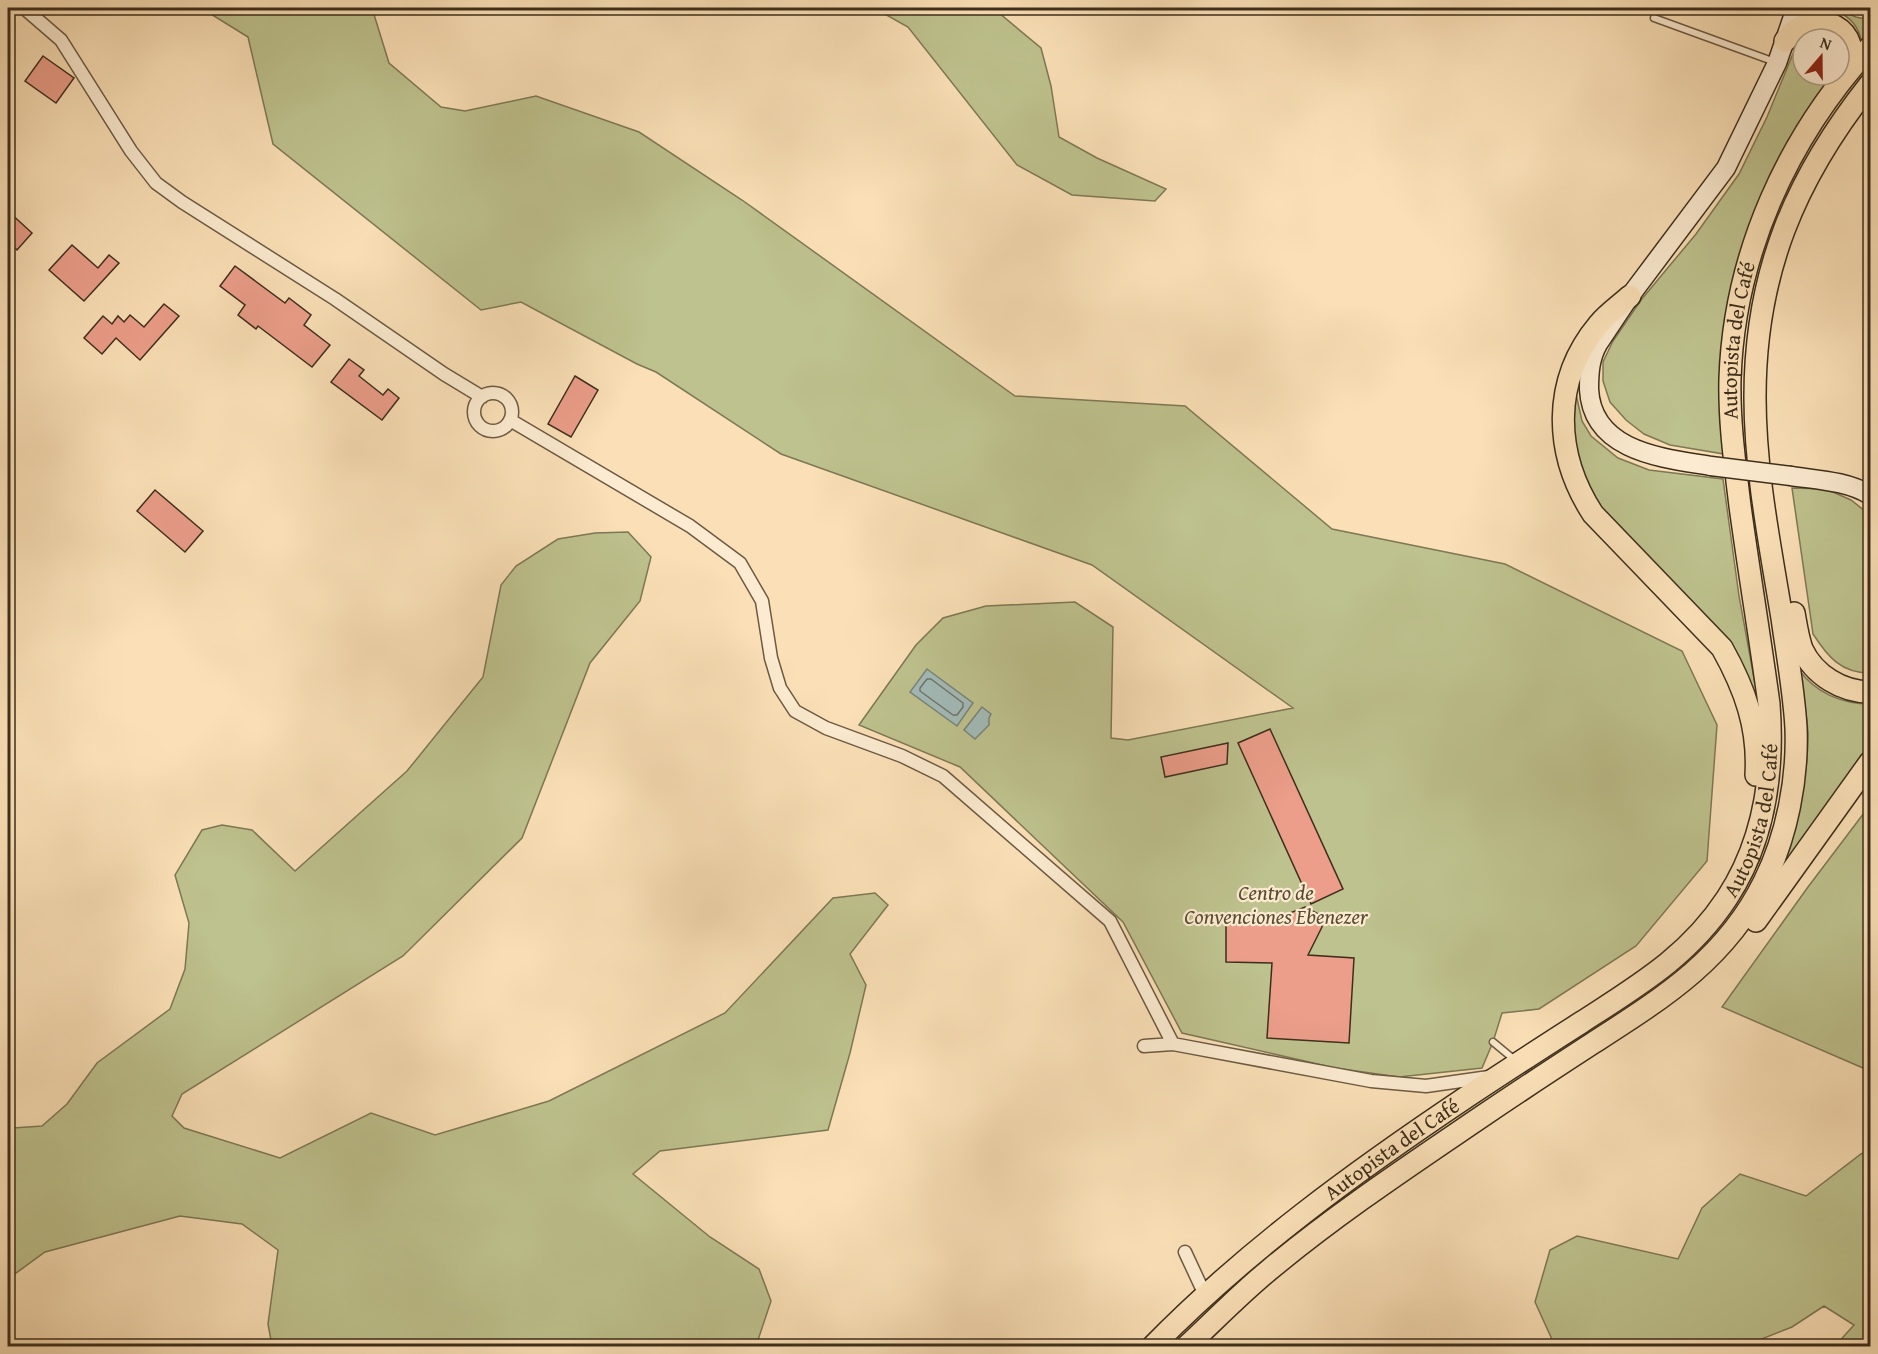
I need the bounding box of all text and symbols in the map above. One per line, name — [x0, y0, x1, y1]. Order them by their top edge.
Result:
north arrow — [1791, 27, 1851, 87]
text: N — [1817, 30, 1836, 56]
street label: Autopista del Café — [1714, 258, 1763, 420]
street label: Autopista del Café — [1715, 743, 1785, 903]
park label: Centro de Convenciones Ebenezer — [1184, 877, 1369, 932]
street label: Autopista del Café — [1317, 1090, 1466, 1207]

